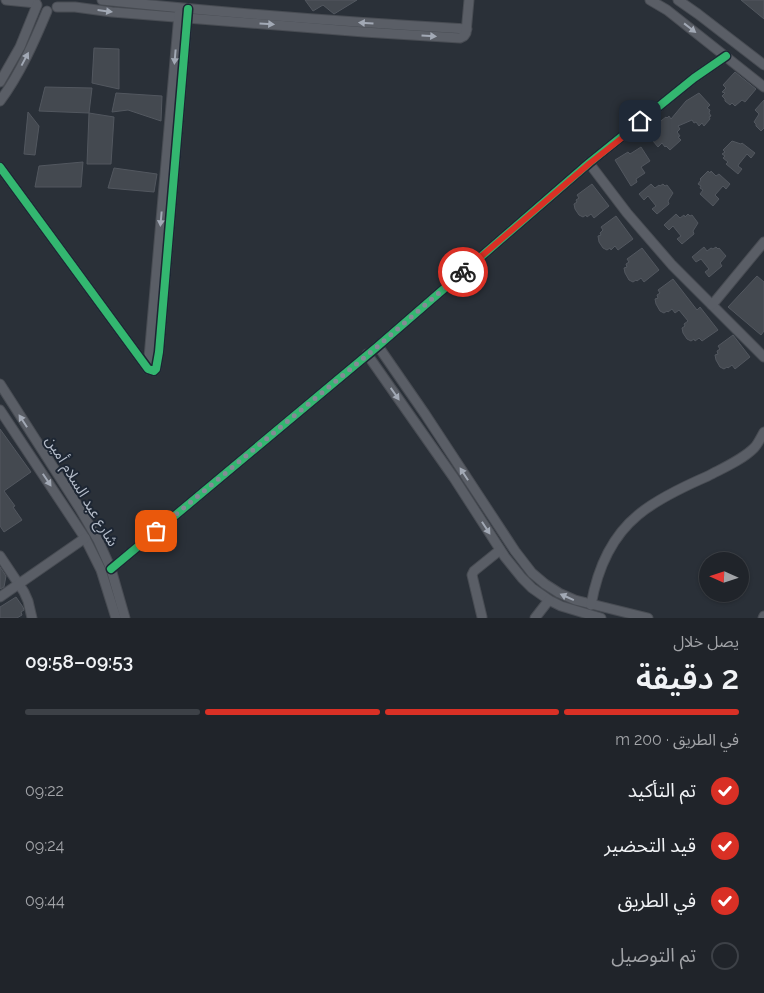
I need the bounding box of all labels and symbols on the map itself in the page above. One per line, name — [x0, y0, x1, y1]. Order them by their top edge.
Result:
one-way arrow — [98, 7, 114, 15]
one-way arrow — [358, 19, 374, 27]
one-way arrow — [260, 21, 276, 29]
one-way arrow — [683, 23, 697, 33]
one-way arrow — [422, 32, 438, 40]
one-way arrow — [171, 49, 179, 65]
one-way arrow — [21, 52, 29, 66]
pin — [619, 100, 661, 142]
one-way arrow — [157, 211, 165, 227]
courier — [438, 247, 488, 297]
one-way arrow — [390, 387, 401, 400]
one-way arrow — [18, 414, 28, 427]
street label: شارع عبد السلام أمين — [39, 432, 122, 551]
one-way arrow — [459, 467, 469, 480]
one-way arrow — [42, 473, 51, 487]
pin — [135, 510, 177, 552]
one-way arrow — [482, 522, 491, 535]
north arrow — [699, 552, 749, 602]
one-way arrow — [560, 592, 574, 600]

